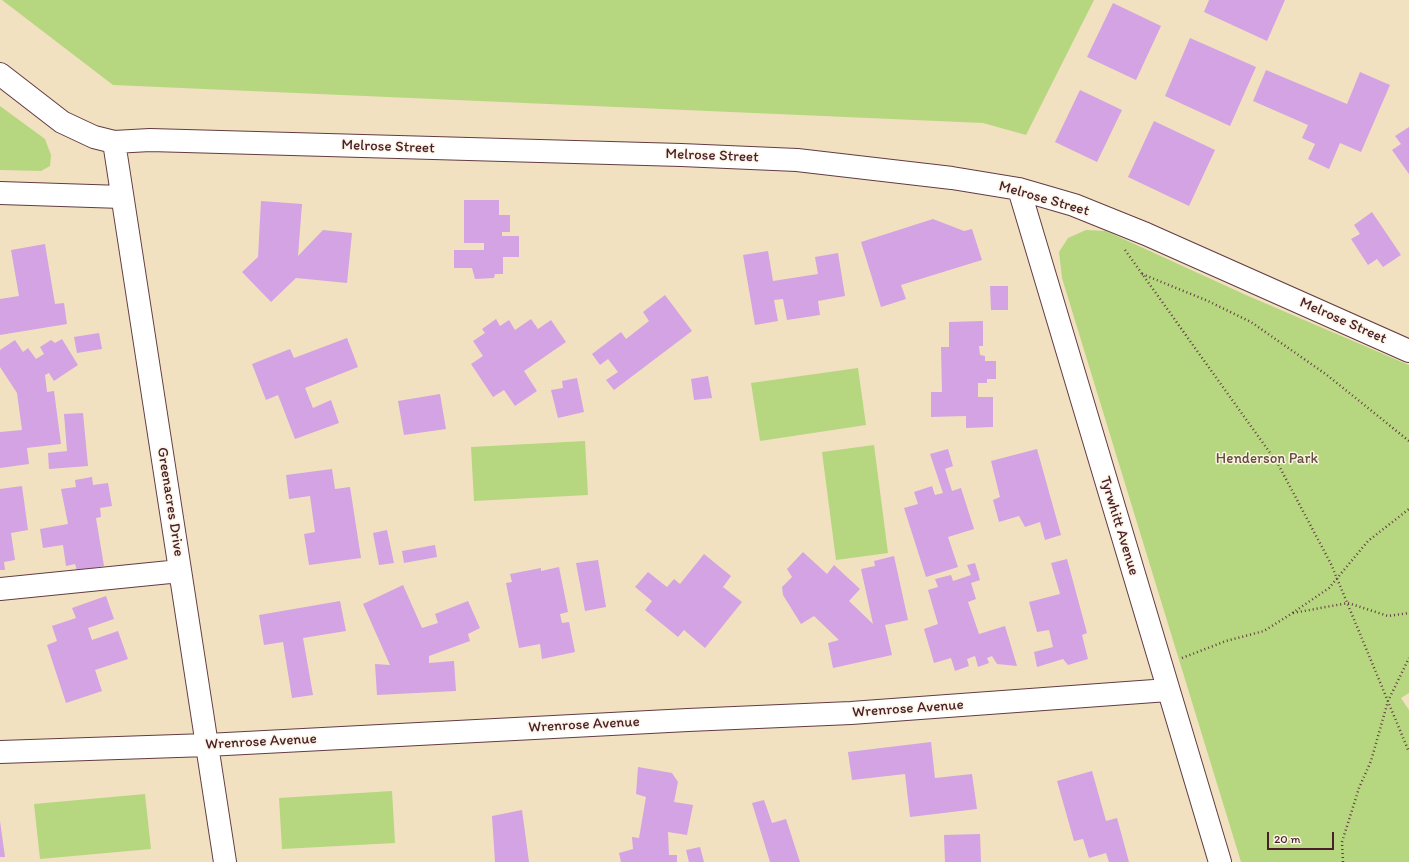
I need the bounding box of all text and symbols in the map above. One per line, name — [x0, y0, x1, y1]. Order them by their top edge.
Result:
street label: Melrose Street — [341, 136, 435, 158]
street label: Melrose Street — [665, 145, 759, 167]
street label: Melrose Street — [997, 177, 1091, 221]
street label: Melrose Street — [1297, 294, 1389, 348]
street label: Greenacres Drive — [152, 446, 188, 558]
park label: Henderson Park — [1216, 450, 1318, 468]
street label: Tyrwhitt Avenue — [1095, 474, 1143, 578]
street label: Wrenrose Avenue — [852, 696, 964, 722]
street label: Wrenrose Avenue — [528, 713, 640, 737]
street label: Wrenrose Avenue — [205, 730, 317, 754]
scale bar — [1269, 824, 1336, 850]
text: 20 m — [1274, 832, 1301, 846]

